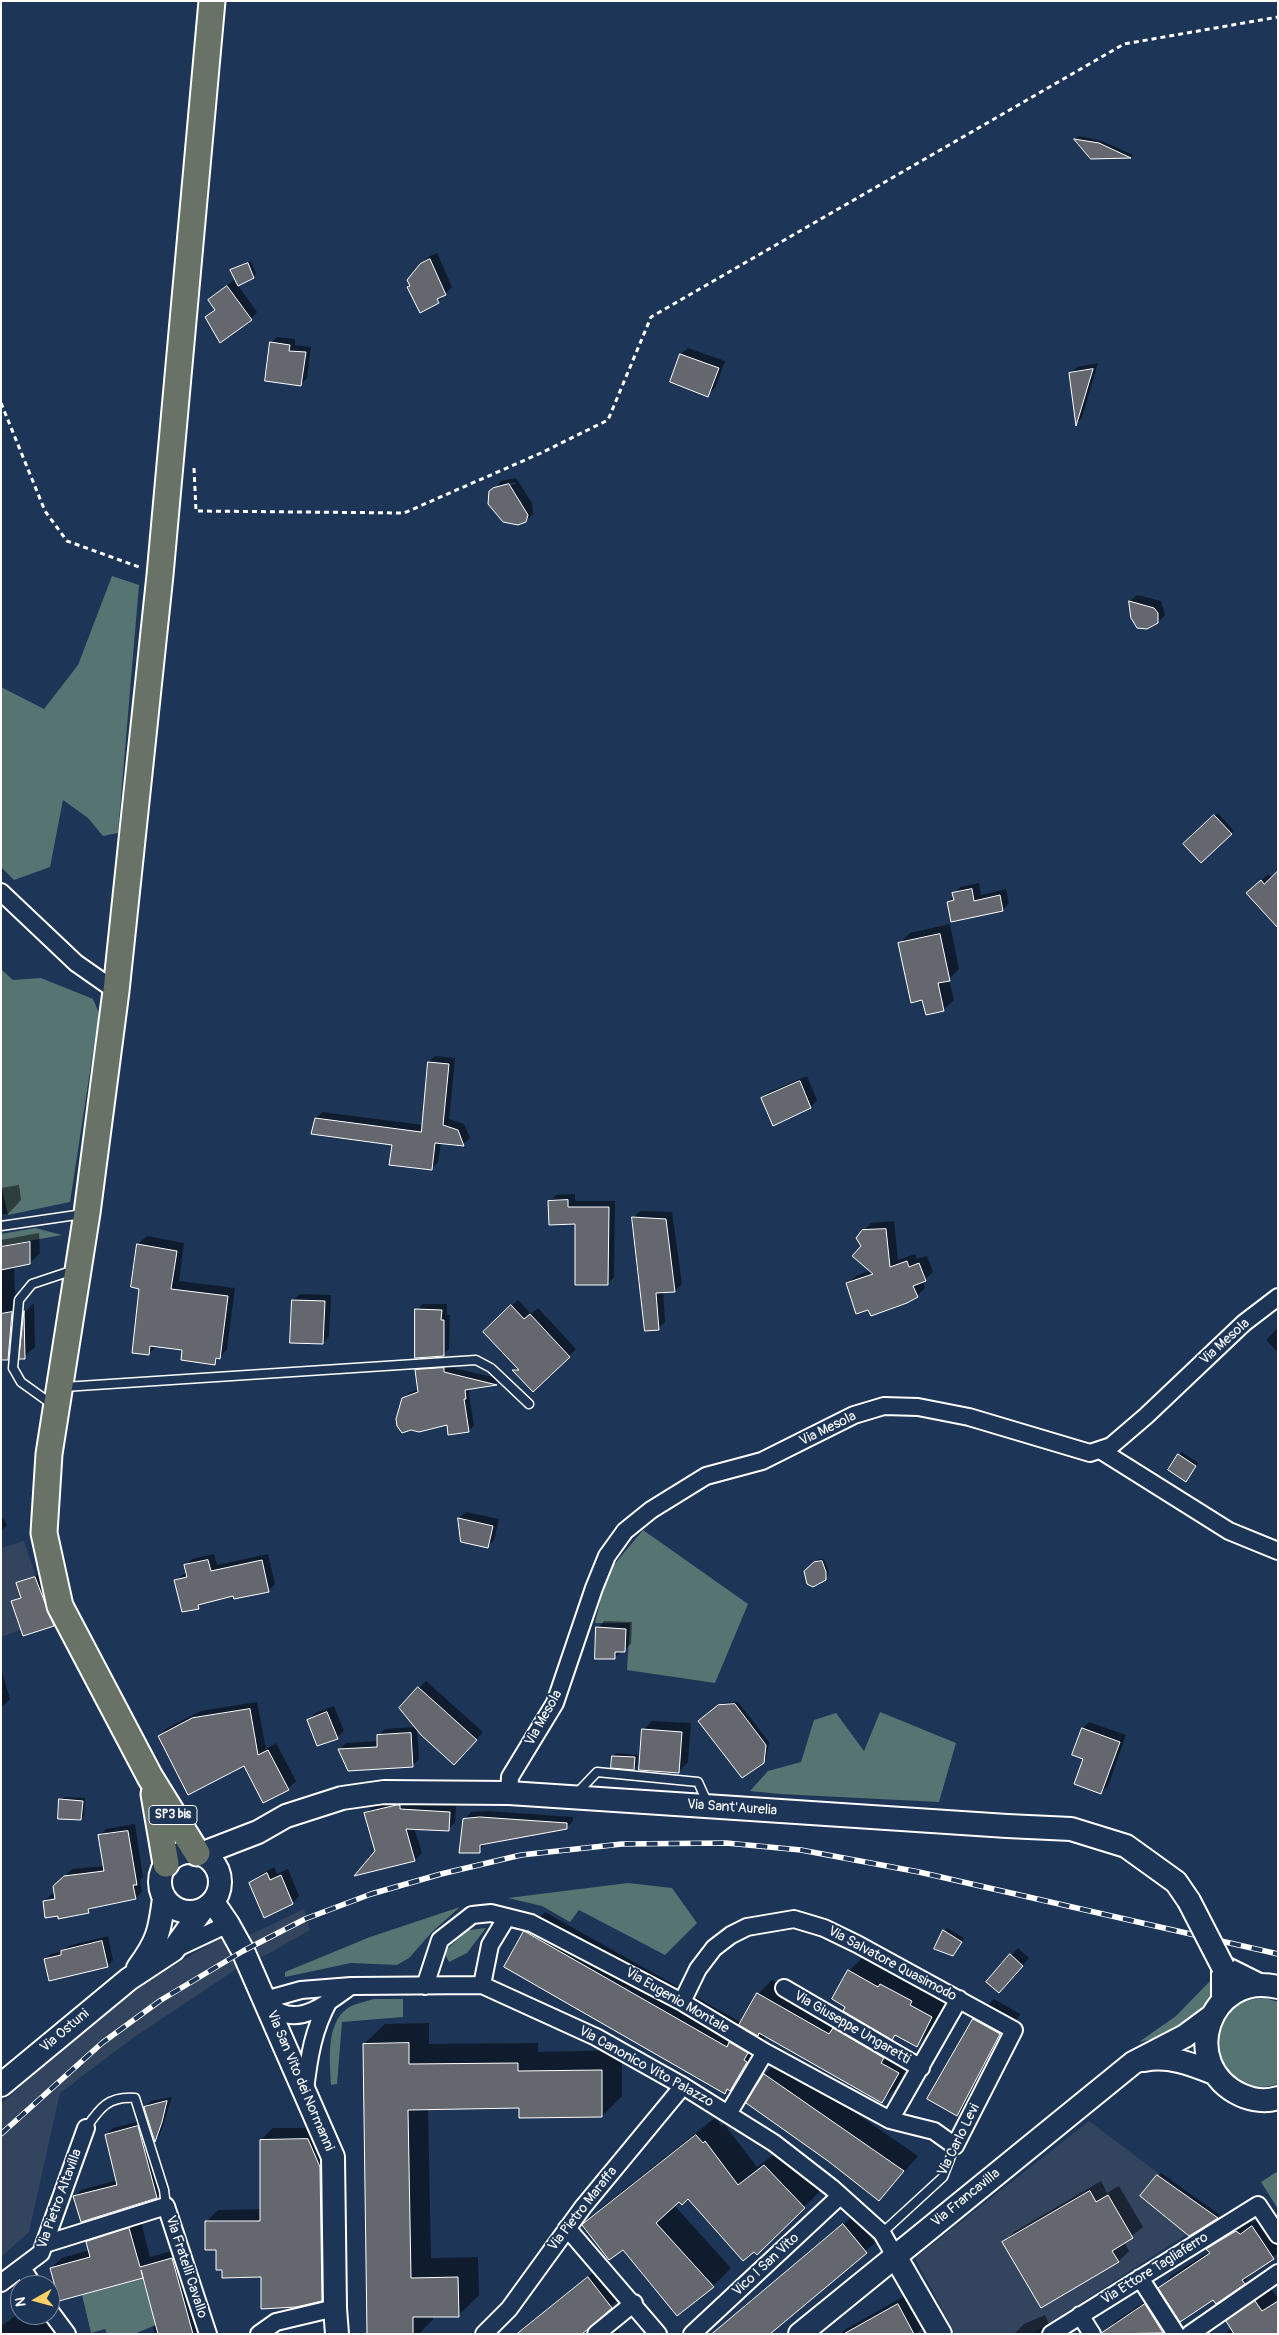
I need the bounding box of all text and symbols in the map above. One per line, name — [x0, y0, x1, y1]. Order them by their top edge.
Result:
street label: Via Mesola — [1197, 1315, 1253, 1369]
street label: Via Mesola — [797, 1408, 859, 1450]
street label: Via Mesola — [522, 1687, 566, 1749]
street label: Via Sant'Aurelia — [686, 1796, 778, 1820]
road number: SP3 bis — [149, 1806, 197, 1824]
street label: Via Salvatore Quasimodo — [825, 1923, 959, 2005]
street label: Via Eugenio Montale — [622, 1964, 732, 2038]
street label: Via Giuseppe Ungaretti — [791, 1988, 913, 2068]
street label: Via Ostuni — [37, 2006, 93, 2056]
street label: Via San Vito dei Normanni — [263, 2008, 337, 2154]
street label: Via Canonico Vito Palazzo — [576, 2023, 716, 2111]
street label: Via Carlo Levi — [934, 2101, 984, 2179]
street label: Via Pietro Altavilla — [34, 2147, 86, 2251]
street label: Via Pietro Maraffa — [545, 2164, 621, 2254]
street label: Via Francavilla — [928, 2165, 1004, 2231]
street label: Via Fratelli Cavallo — [162, 2214, 210, 2320]
street label: Via Ettore Tagliaferro — [1098, 2229, 1212, 2309]
street label: Vico I San Vito — [729, 2230, 803, 2300]
north arrow — [10, 2275, 60, 2325]
text: N — [12, 2296, 30, 2308]

